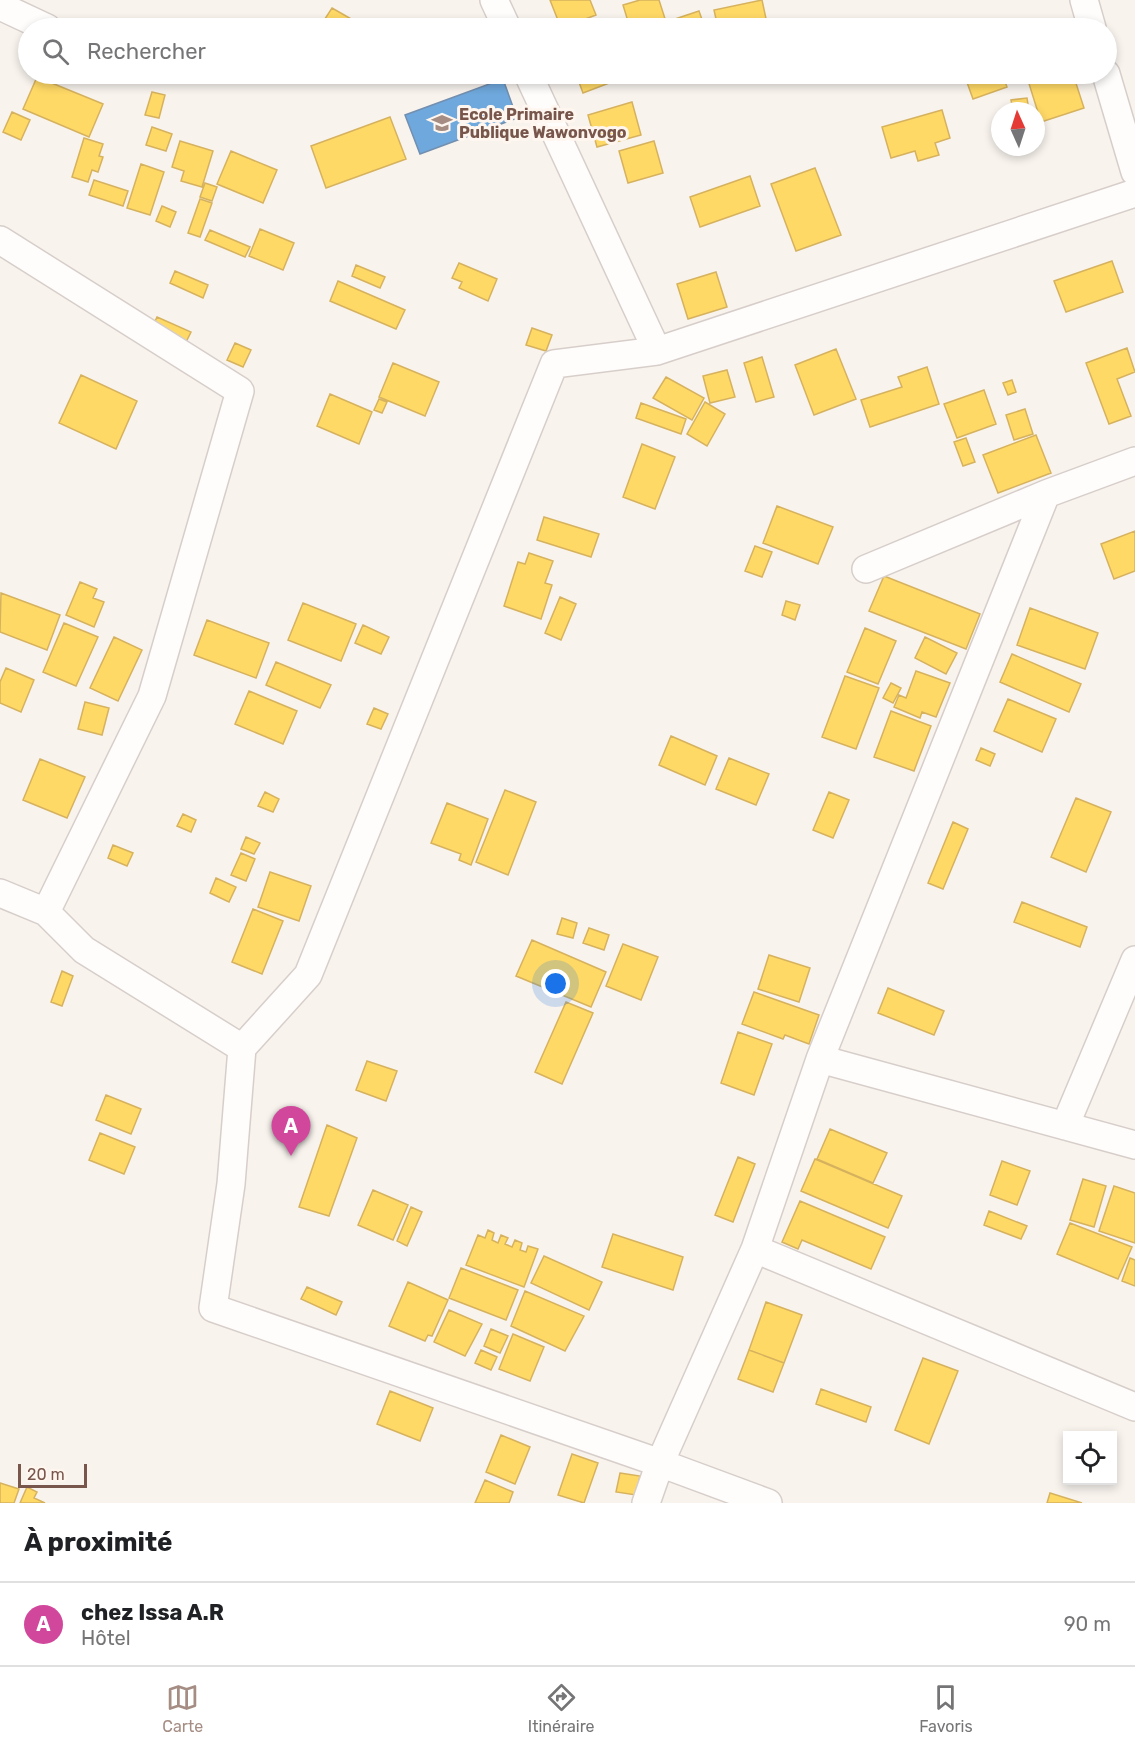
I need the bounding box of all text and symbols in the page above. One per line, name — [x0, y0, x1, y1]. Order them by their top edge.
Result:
search box — [18, 18, 1117, 84]
icon: search — [39, 35, 72, 68]
text: Rechercher — [87, 38, 206, 65]
north arrow — [991, 102, 1045, 156]
place label: Ecole Primaire Publique Wawonvogo — [459, 105, 627, 142]
school or university icon: Ecole Primaire Publique Wawonvogo — [430, 111, 454, 135]
your location — [541, 969, 570, 998]
pin: A — [272, 1106, 310, 1156]
map controls — [1063, 1431, 1117, 1485]
button: locate — [1063, 1431, 1117, 1485]
scale bar — [18, 1461, 87, 1488]
text: 20 m — [27, 1465, 65, 1484]
text: À proximité — [24, 1527, 173, 1558]
text: chez Issa A.R — [81, 1599, 224, 1626]
text: A — [36, 1612, 51, 1636]
text: 90 m — [1064, 1612, 1111, 1636]
text: Hôtel — [81, 1626, 131, 1650]
tab: Carte — [162, 1681, 203, 1736]
tab: Itinéraire — [528, 1681, 595, 1736]
tab: Favoris — [919, 1681, 973, 1736]

